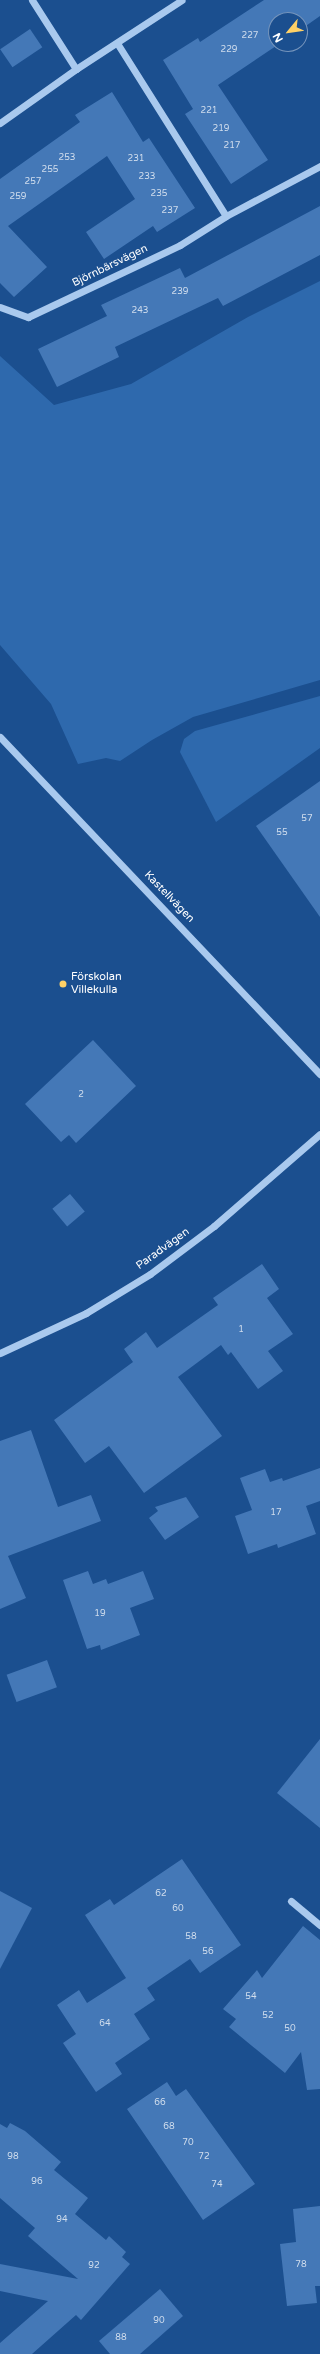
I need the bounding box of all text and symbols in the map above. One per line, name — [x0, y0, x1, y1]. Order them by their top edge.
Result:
north arrow — [268, 12, 308, 52]
house number: 227 — [242, 31, 258, 41]
text: N — [270, 31, 286, 45]
house number: 229 — [221, 45, 237, 55]
house number: 221 — [201, 106, 217, 116]
house number: 219 — [213, 124, 229, 134]
house number: 217 — [224, 141, 240, 151]
house number: 253 — [59, 153, 75, 163]
house number: 231 — [128, 154, 144, 164]
house number: 255 — [42, 165, 58, 175]
house number: 233 — [139, 172, 155, 182]
house number: 257 — [25, 177, 41, 187]
house number: 235 — [151, 189, 167, 199]
house number: 259 — [10, 192, 26, 202]
house number: 237 — [162, 206, 178, 216]
street label: Björnbärsvägen — [70, 242, 150, 290]
house number: 239 — [172, 287, 188, 297]
house number: 243 — [132, 306, 148, 316]
house number: 57 — [301, 814, 313, 824]
house number: 55 — [276, 828, 288, 838]
street label: Kastellvägen — [141, 869, 197, 925]
place label: Förskolan Villekulla — [71, 971, 122, 997]
marker: Förskolan Villekulla — [58, 979, 68, 989]
house number: 2 — [78, 1090, 84, 1100]
street label: Paradvägen — [134, 1225, 192, 1273]
house number: 1 — [238, 1325, 244, 1335]
house number: 17 — [270, 1508, 282, 1518]
house number: 19 — [94, 1609, 106, 1619]
house number: 62 — [155, 1889, 167, 1899]
house number: 60 — [172, 1904, 184, 1914]
house number: 58 — [185, 1932, 197, 1942]
house number: 56 — [202, 1947, 214, 1957]
house number: 54 — [245, 1992, 257, 2002]
house number: 52 — [262, 2011, 274, 2021]
house number: 64 — [99, 2019, 111, 2029]
house number: 50 — [284, 2024, 296, 2034]
house number: 66 — [154, 2098, 166, 2108]
house number: 68 — [163, 2122, 175, 2132]
house number: 70 — [182, 2138, 194, 2148]
house number: 98 — [7, 2152, 19, 2162]
house number: 72 — [198, 2152, 210, 2162]
house number: 96 — [31, 2177, 43, 2187]
house number: 74 — [211, 2180, 223, 2190]
house number: 94 — [56, 2215, 68, 2225]
house number: 78 — [295, 2260, 307, 2270]
house number: 92 — [88, 2261, 100, 2271]
house number: 90 — [153, 2316, 165, 2326]
house number: 88 — [115, 2333, 127, 2343]

